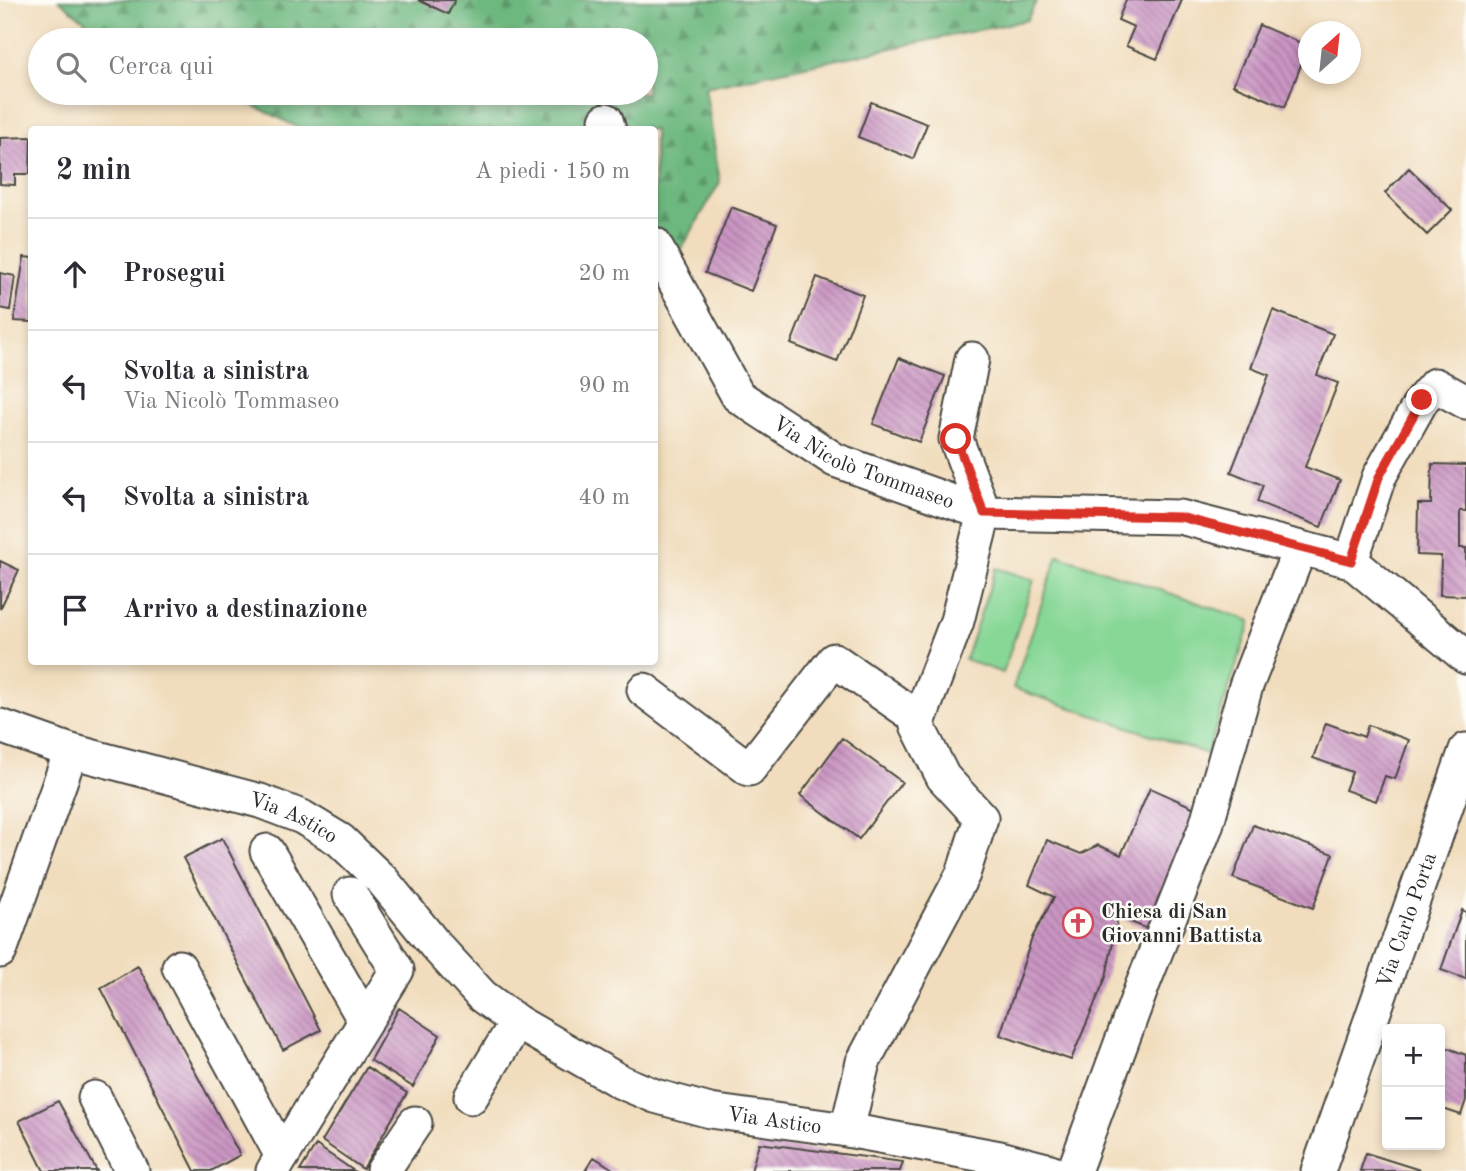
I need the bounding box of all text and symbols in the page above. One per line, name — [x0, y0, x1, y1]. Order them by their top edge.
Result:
north arrow — [1298, 21, 1361, 84]
search box — [28, 28, 658, 105]
icon: search — [52, 48, 90, 86]
text: Cerca qui — [108, 54, 213, 80]
text: 2 min — [56, 156, 131, 186]
text: A piedi · 150 m — [475, 160, 630, 183]
icon: ahead — [56, 255, 94, 293]
text: Prosegui — [123, 261, 226, 287]
text: 20 m — [579, 262, 630, 285]
text: Svolta a sinistra — [123, 359, 309, 385]
icon: left — [56, 367, 94, 405]
text: 90 m — [579, 374, 630, 397]
route end — [1406, 384, 1437, 415]
text: Via Nicolò Tommaseo — [123, 390, 339, 413]
street label: Via Nicolò Tommaseo — [769, 413, 957, 514]
route start — [940, 423, 971, 454]
icon: left — [56, 479, 94, 517]
text: Svolta a sinistra — [123, 485, 309, 511]
text: 40 m — [579, 486, 630, 509]
icon: arrive — [56, 591, 94, 629]
text: Arrivo a destinazione — [123, 597, 368, 623]
street label: Via Astico — [247, 790, 341, 848]
street label: Via Carlo Porta — [1374, 850, 1441, 991]
place label: Chiesa di San Giovanni Battista — [1101, 902, 1263, 947]
church icon: Chiesa di San Giovanni Battista — [1061, 906, 1095, 940]
map controls — [1382, 1024, 1445, 1150]
button: + — [1382, 1024, 1445, 1087]
button: − — [1382, 1087, 1445, 1150]
street label: Via Astico — [726, 1105, 823, 1138]

